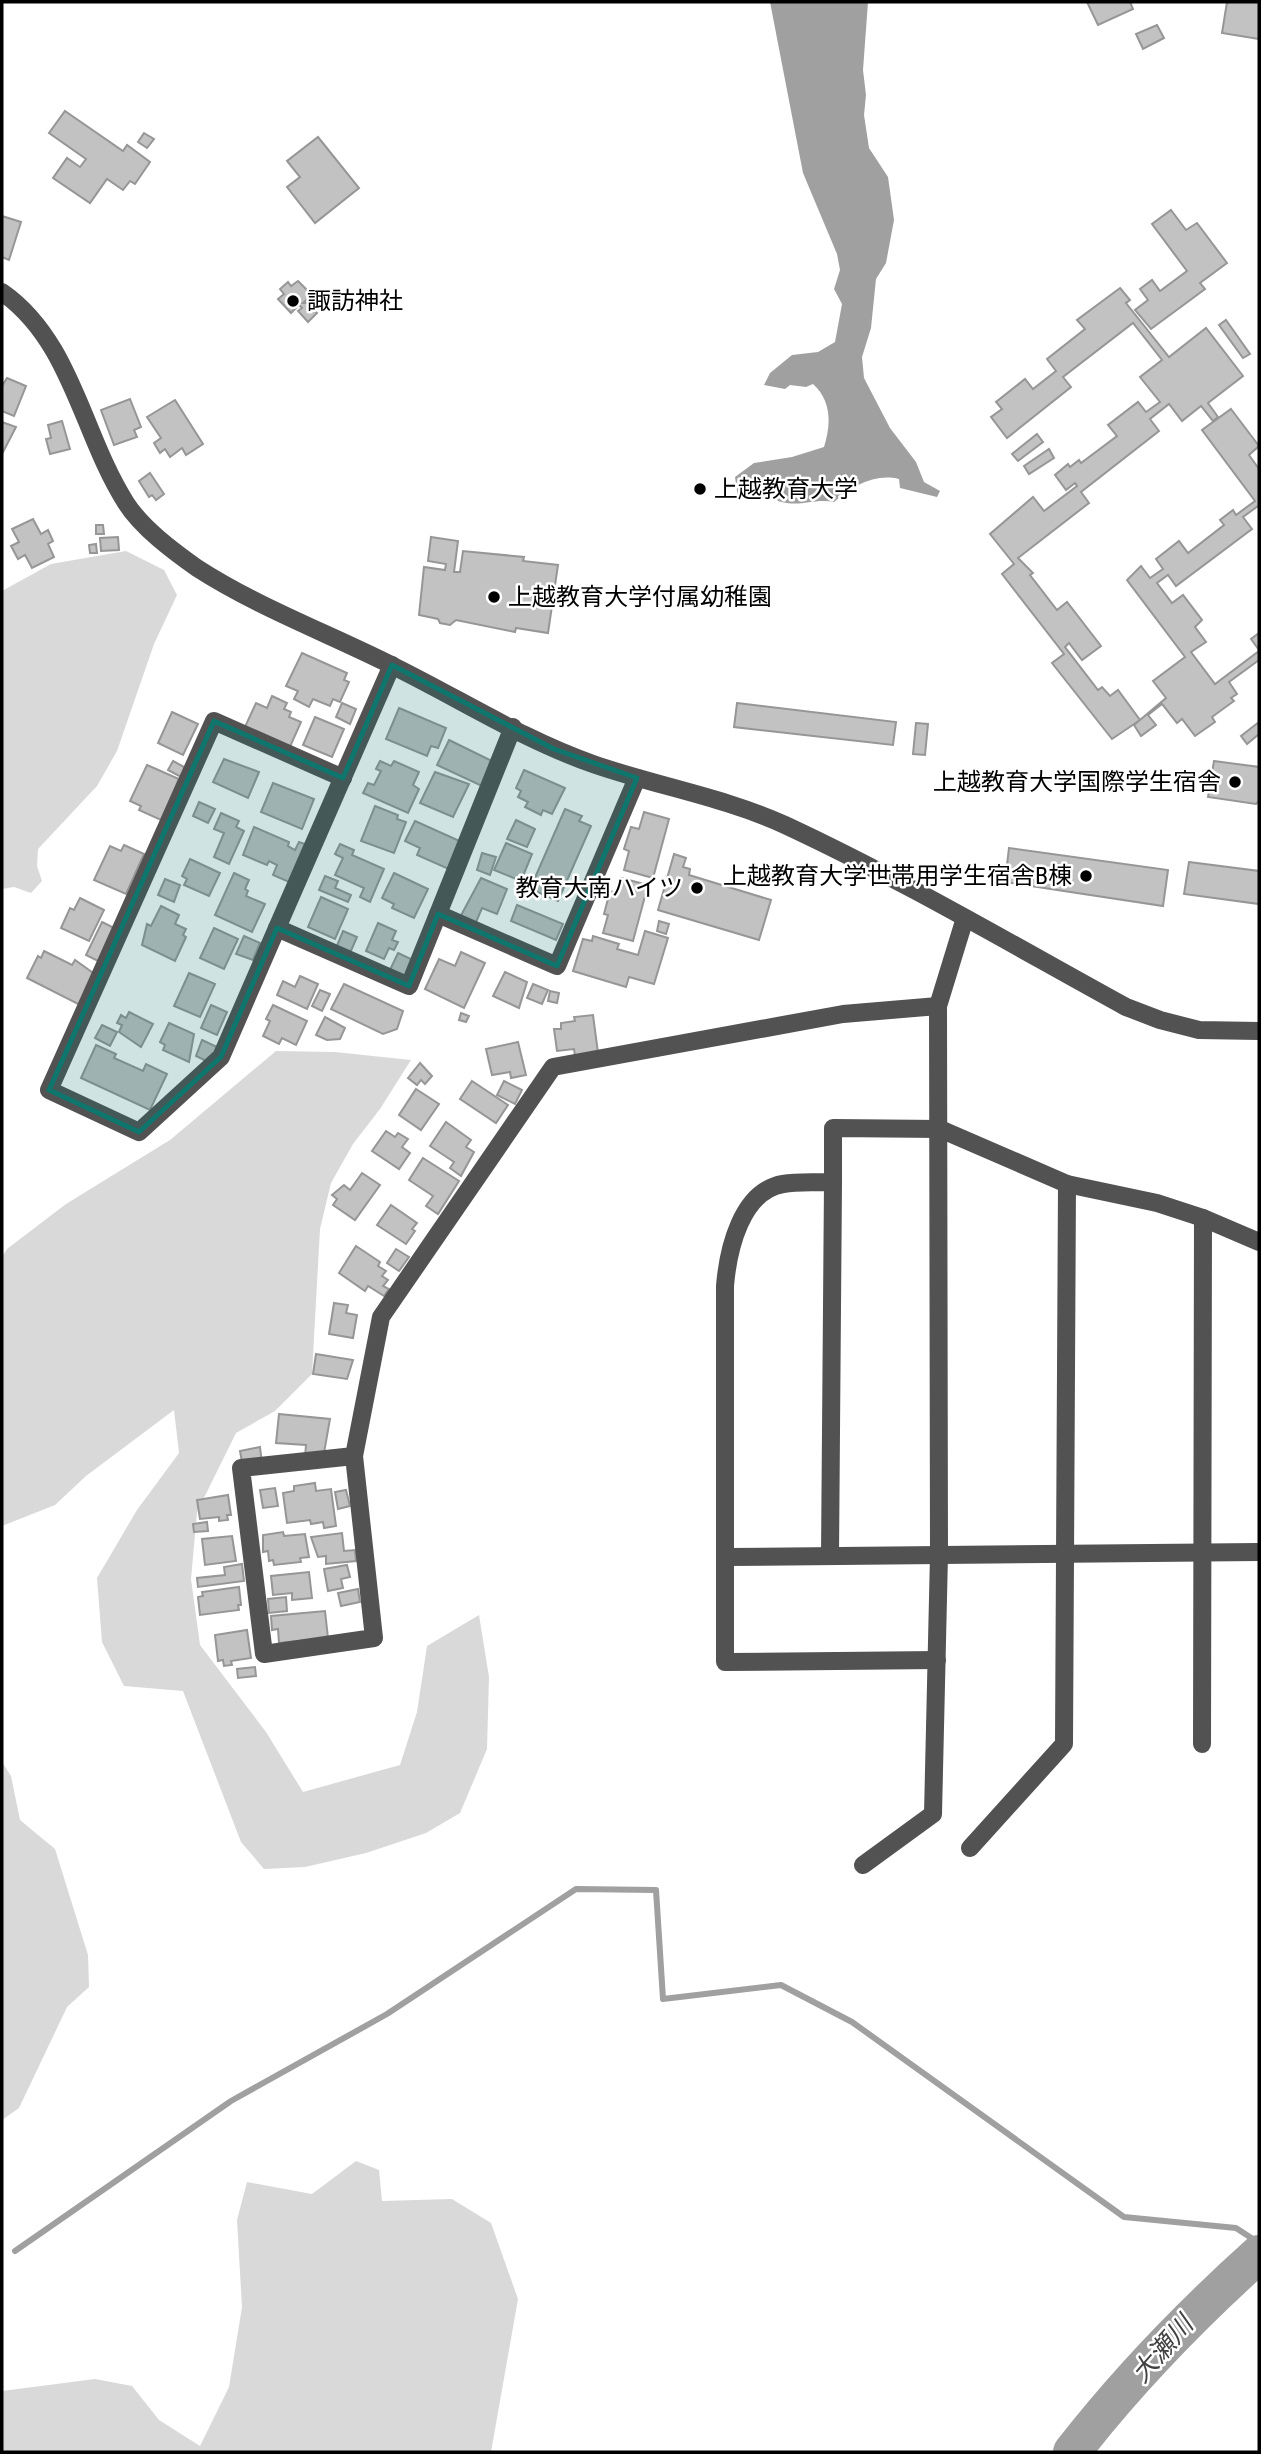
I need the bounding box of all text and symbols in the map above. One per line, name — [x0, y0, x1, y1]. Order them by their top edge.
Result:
place label: 諏訪神社 — [307, 287, 403, 315]
marker: 諏訪神社 — [285, 293, 301, 309]
place label: 上越教育大学 — [714, 475, 858, 503]
marker: 上越教育大学 — [692, 481, 708, 497]
place label: 上越教育大学付属幼稚園 — [508, 583, 772, 611]
marker: 上越教育大学付属幼稚園 — [486, 589, 502, 605]
place label: 上越教育大学国際学生宿舎 — [933, 768, 1221, 796]
marker: 上越教育大学国際学生宿舎 — [1227, 774, 1243, 790]
place label: 上越教育大学世帯用学生宿舎B棟 — [723, 862, 1072, 890]
marker: 上越教育大学世帯用学生宿舎B棟 — [1078, 868, 1094, 884]
place label: 教育大南ハイツ — [515, 874, 683, 902]
marker: 教育大南ハイツ — [689, 880, 705, 896]
water label: 大瀬川 — [1125, 2307, 1201, 2388]

